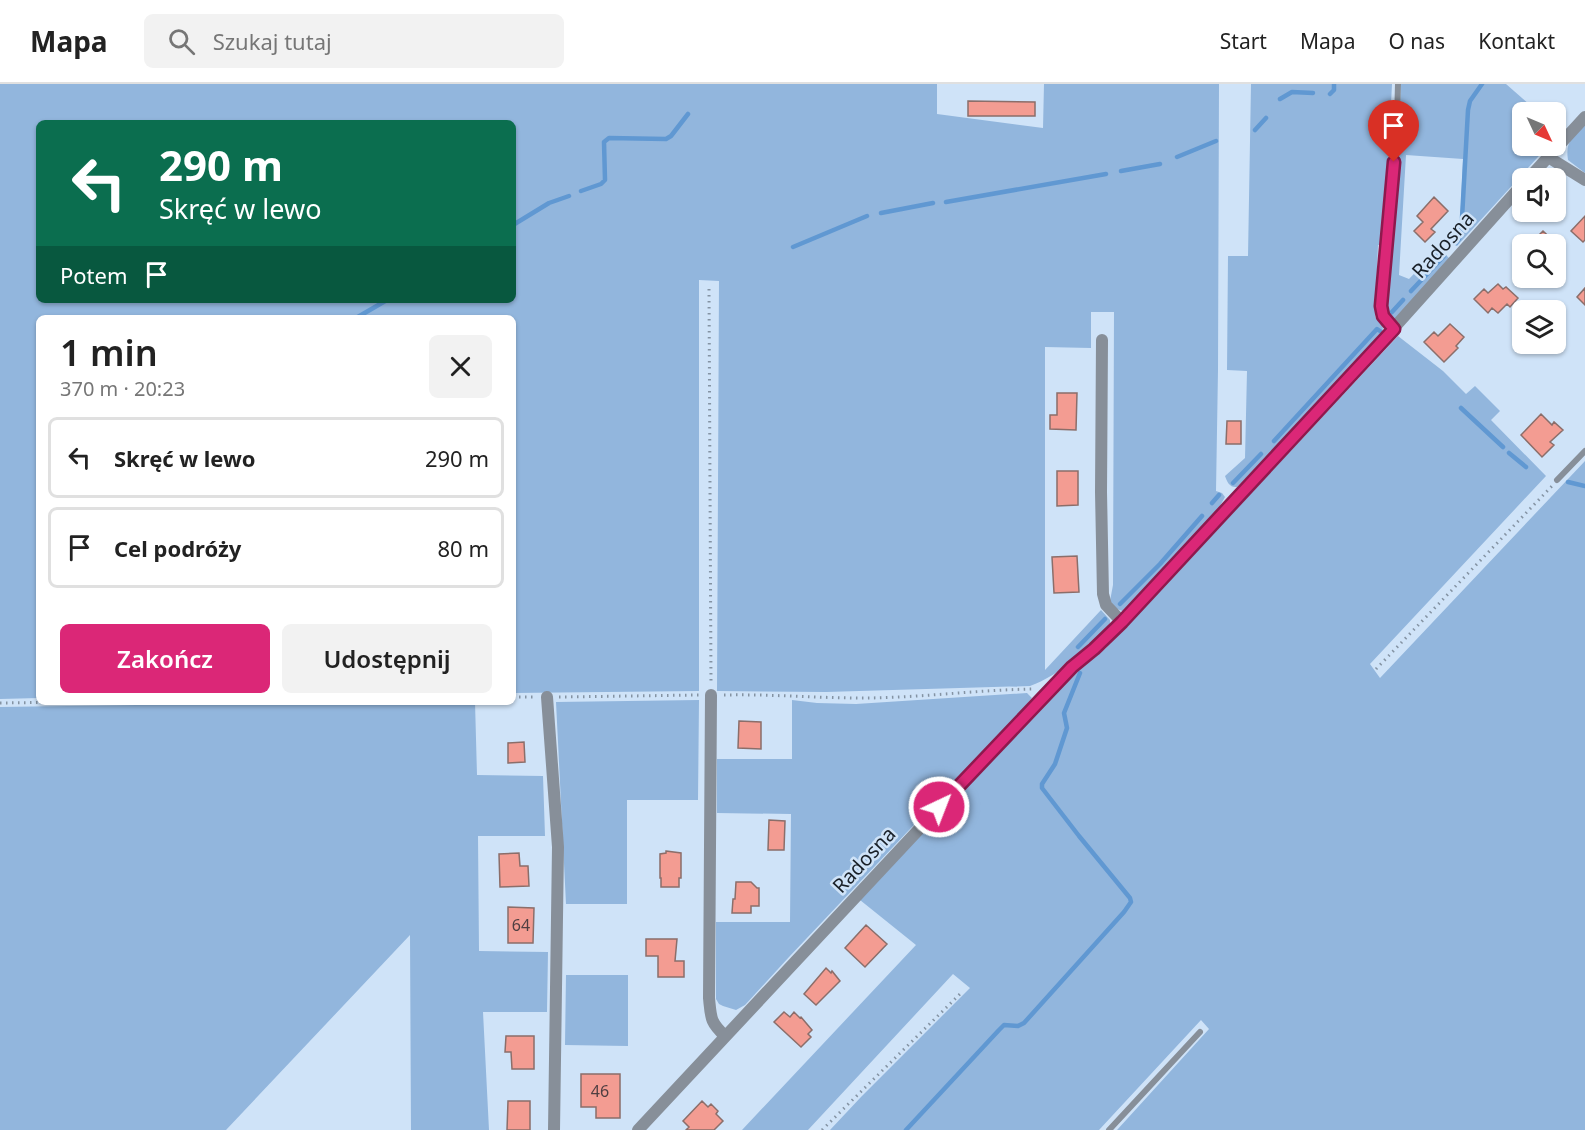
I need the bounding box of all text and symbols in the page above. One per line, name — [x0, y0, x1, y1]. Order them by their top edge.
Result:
search box — [144, 14, 564, 68]
text: Mapa — [30, 22, 108, 60]
icon: search — [165, 25, 198, 58]
text: Szukaj tutaj — [213, 26, 332, 56]
text: Start — [1220, 27, 1267, 55]
text: Mapa — [1300, 27, 1355, 55]
text: O nas — [1388, 27, 1445, 55]
text: Kontakt — [1478, 27, 1555, 55]
pin — [1368, 100, 1419, 162]
north arrow — [1512, 102, 1566, 156]
map controls — [1512, 102, 1566, 354]
icon: arrive — [1377, 109, 1410, 142]
text: 290 m — [159, 136, 283, 193]
icon: left — [60, 144, 138, 222]
button: sound — [1512, 168, 1566, 222]
text: Skręć w lewo — [159, 190, 322, 227]
street label: Radosna — [1405, 205, 1480, 284]
button: search — [1512, 234, 1566, 288]
icon: arrive — [140, 258, 173, 291]
text: Potem — [60, 260, 128, 290]
button: layers — [1512, 300, 1566, 354]
text: 1 min — [60, 328, 158, 377]
button: close — [429, 335, 492, 398]
text: 370 m · 20:23 — [60, 375, 185, 402]
icon: left — [63, 441, 96, 474]
text: Skręć w lewo — [114, 443, 256, 473]
text: 290 m — [425, 443, 489, 473]
icon: arrive — [63, 531, 96, 564]
text: Cel podróży — [114, 533, 241, 563]
text: 80 m — [438, 533, 489, 563]
button: Zakończ — [60, 624, 270, 693]
button: Udostępnij — [282, 624, 492, 693]
position arrow — [907, 775, 971, 839]
street label: Radosna — [826, 821, 901, 899]
house number: 64 — [512, 914, 530, 936]
house number: 46 — [591, 1080, 609, 1102]

